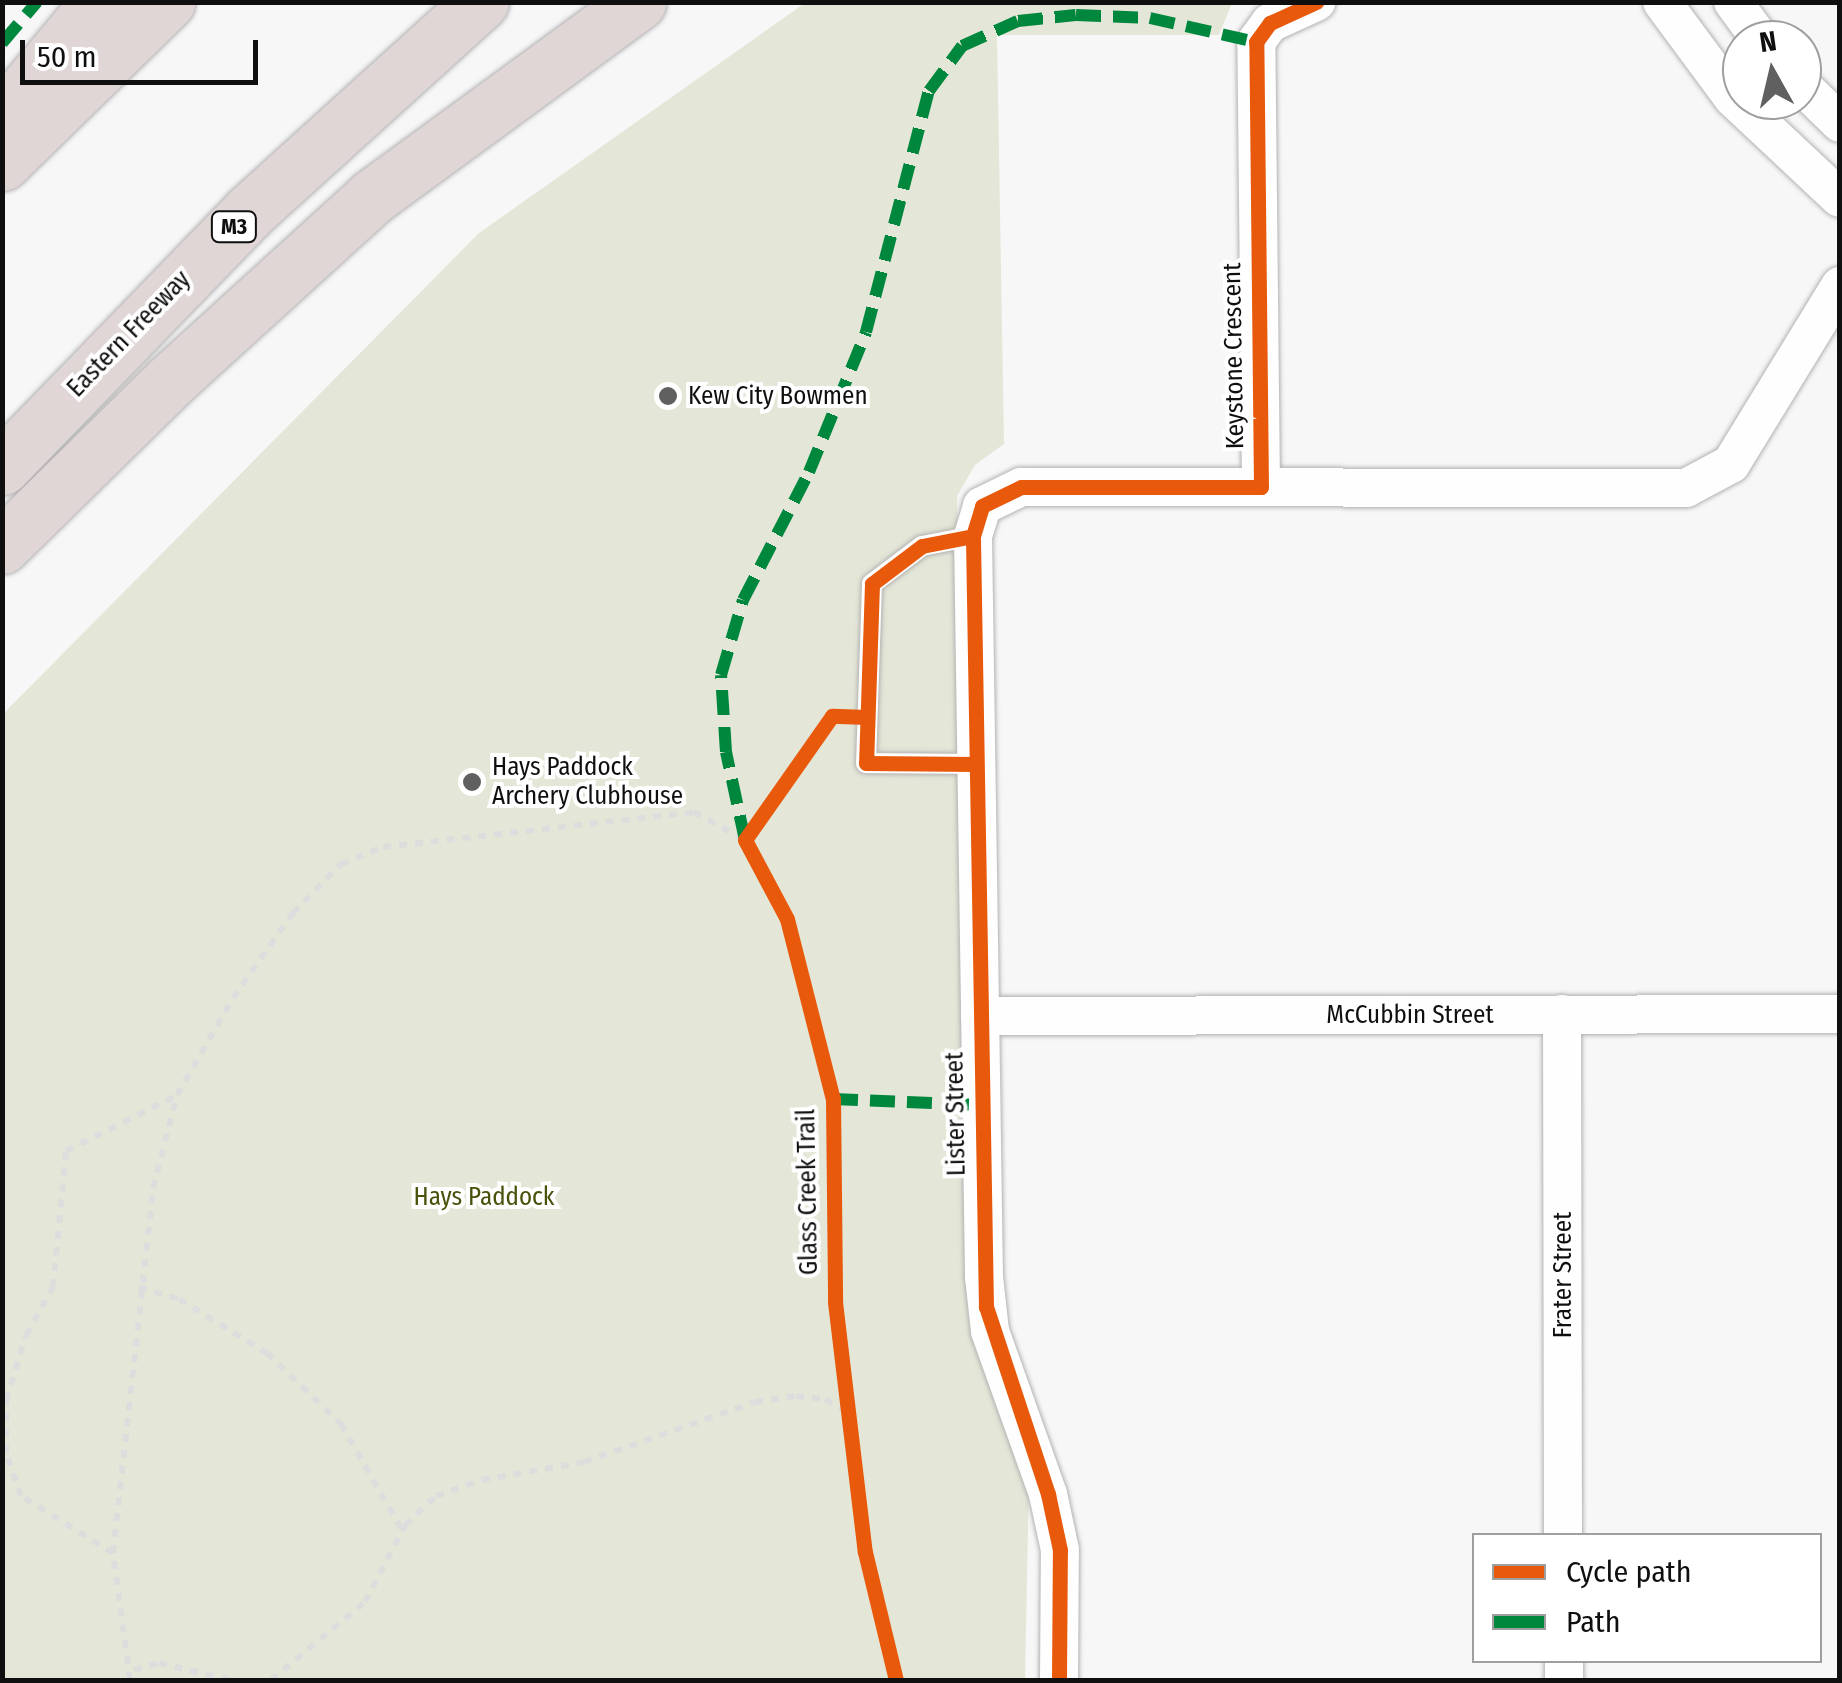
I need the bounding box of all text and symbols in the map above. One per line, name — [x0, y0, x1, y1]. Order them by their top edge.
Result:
scale bar — [25, 20, 262, 82]
north arrow — [1722, 20, 1822, 120]
text: N — [1757, 24, 1779, 59]
text: 50 m — [37, 39, 97, 75]
road number: M3 — [209, 210, 259, 244]
street label: Keystone Crescent — [1217, 263, 1251, 449]
street label: Eastern Freeway — [61, 265, 197, 403]
place label: Kew City Bowmen — [688, 381, 868, 411]
marker: Kew City Bowmen — [657, 385, 679, 407]
place label: Hays Paddock Archery Clubhouse — [492, 753, 683, 812]
marker: Hays Paddock Archery Clubhouse — [461, 771, 483, 793]
street label: McCubbin Street — [1326, 1000, 1494, 1030]
street label: Lister Street — [940, 1052, 972, 1176]
street label: Glass Creek Trail — [792, 1109, 824, 1275]
park label: Hays Paddock — [414, 1182, 554, 1212]
street label: Frater Street — [1548, 1212, 1578, 1338]
legend — [1472, 1533, 1822, 1663]
text: Cycle path — [1566, 1554, 1692, 1590]
text: Path — [1566, 1604, 1620, 1640]

